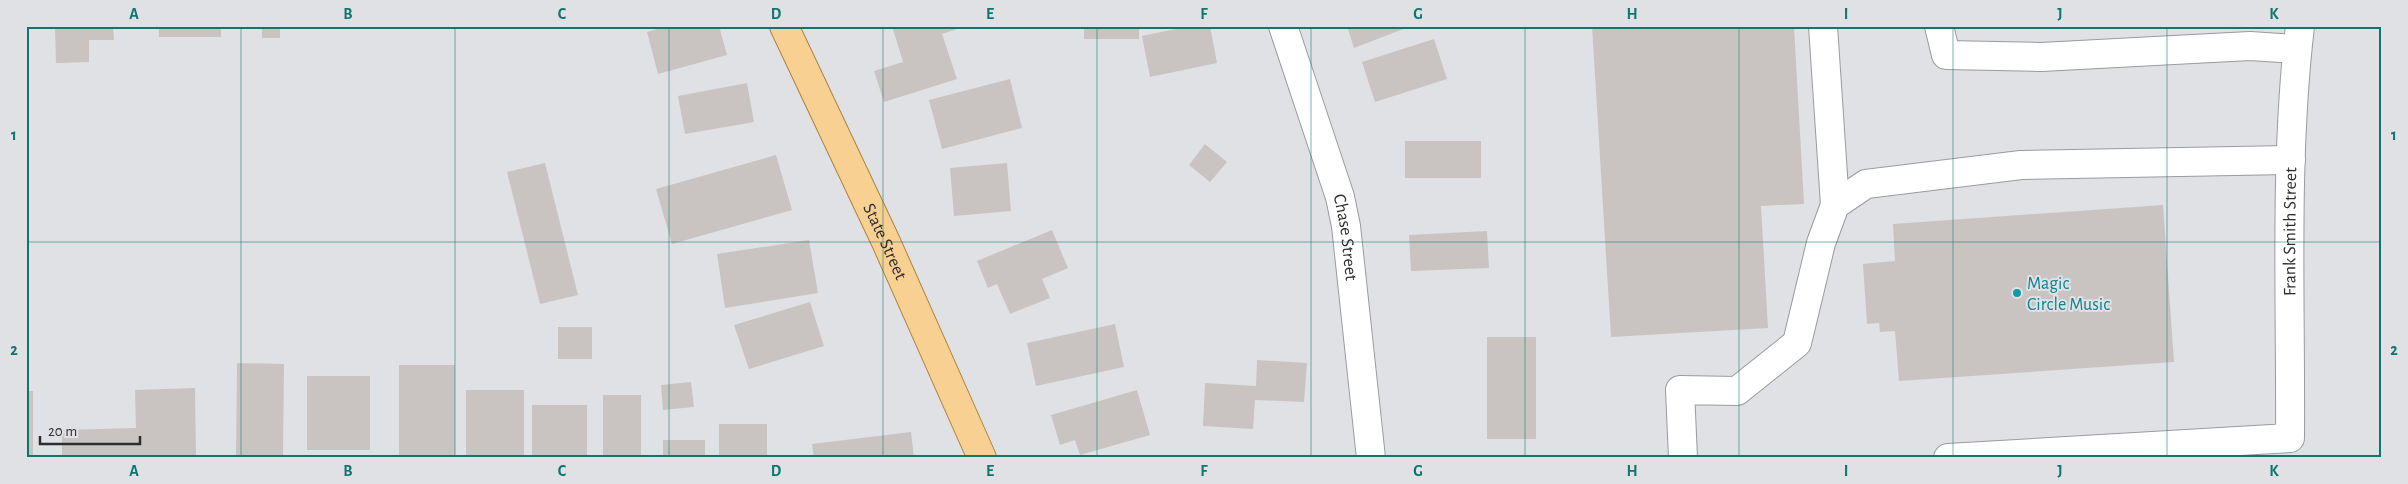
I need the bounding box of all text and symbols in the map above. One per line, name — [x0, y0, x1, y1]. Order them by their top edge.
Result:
text: A — [129, 6, 139, 22]
text: B — [343, 6, 353, 22]
text: C — [558, 6, 567, 22]
text: D — [771, 6, 782, 22]
text: E — [986, 6, 994, 22]
text: F — [1200, 6, 1208, 22]
text: G — [1413, 6, 1423, 22]
text: H — [1626, 6, 1638, 22]
text: I — [1844, 6, 1848, 22]
text: J — [2057, 6, 2063, 22]
text: K — [2269, 6, 2279, 22]
text: 1 — [11, 127, 17, 143]
text: 1 — [2391, 127, 2397, 143]
street label: Frank Smith Street — [2281, 167, 2300, 296]
street label: Chase Street — [1330, 192, 1360, 282]
street label: State Street — [859, 201, 910, 283]
place label: Magic Circle Music — [2027, 275, 2110, 314]
marker: Magic Circle Music — [2011, 287, 2023, 299]
text: 2 — [10, 342, 18, 358]
text: 2 — [2390, 342, 2398, 358]
scale bar — [40, 414, 140, 446]
text: 20 m — [48, 424, 77, 439]
text: A — [129, 463, 139, 479]
text: B — [343, 463, 353, 479]
text: C — [558, 463, 567, 479]
text: D — [771, 463, 782, 479]
text: E — [986, 463, 994, 479]
text: F — [1200, 463, 1208, 479]
text: G — [1413, 463, 1423, 479]
text: H — [1626, 463, 1638, 479]
text: I — [1844, 463, 1848, 479]
text: J — [2057, 463, 2063, 479]
text: K — [2269, 463, 2279, 479]

